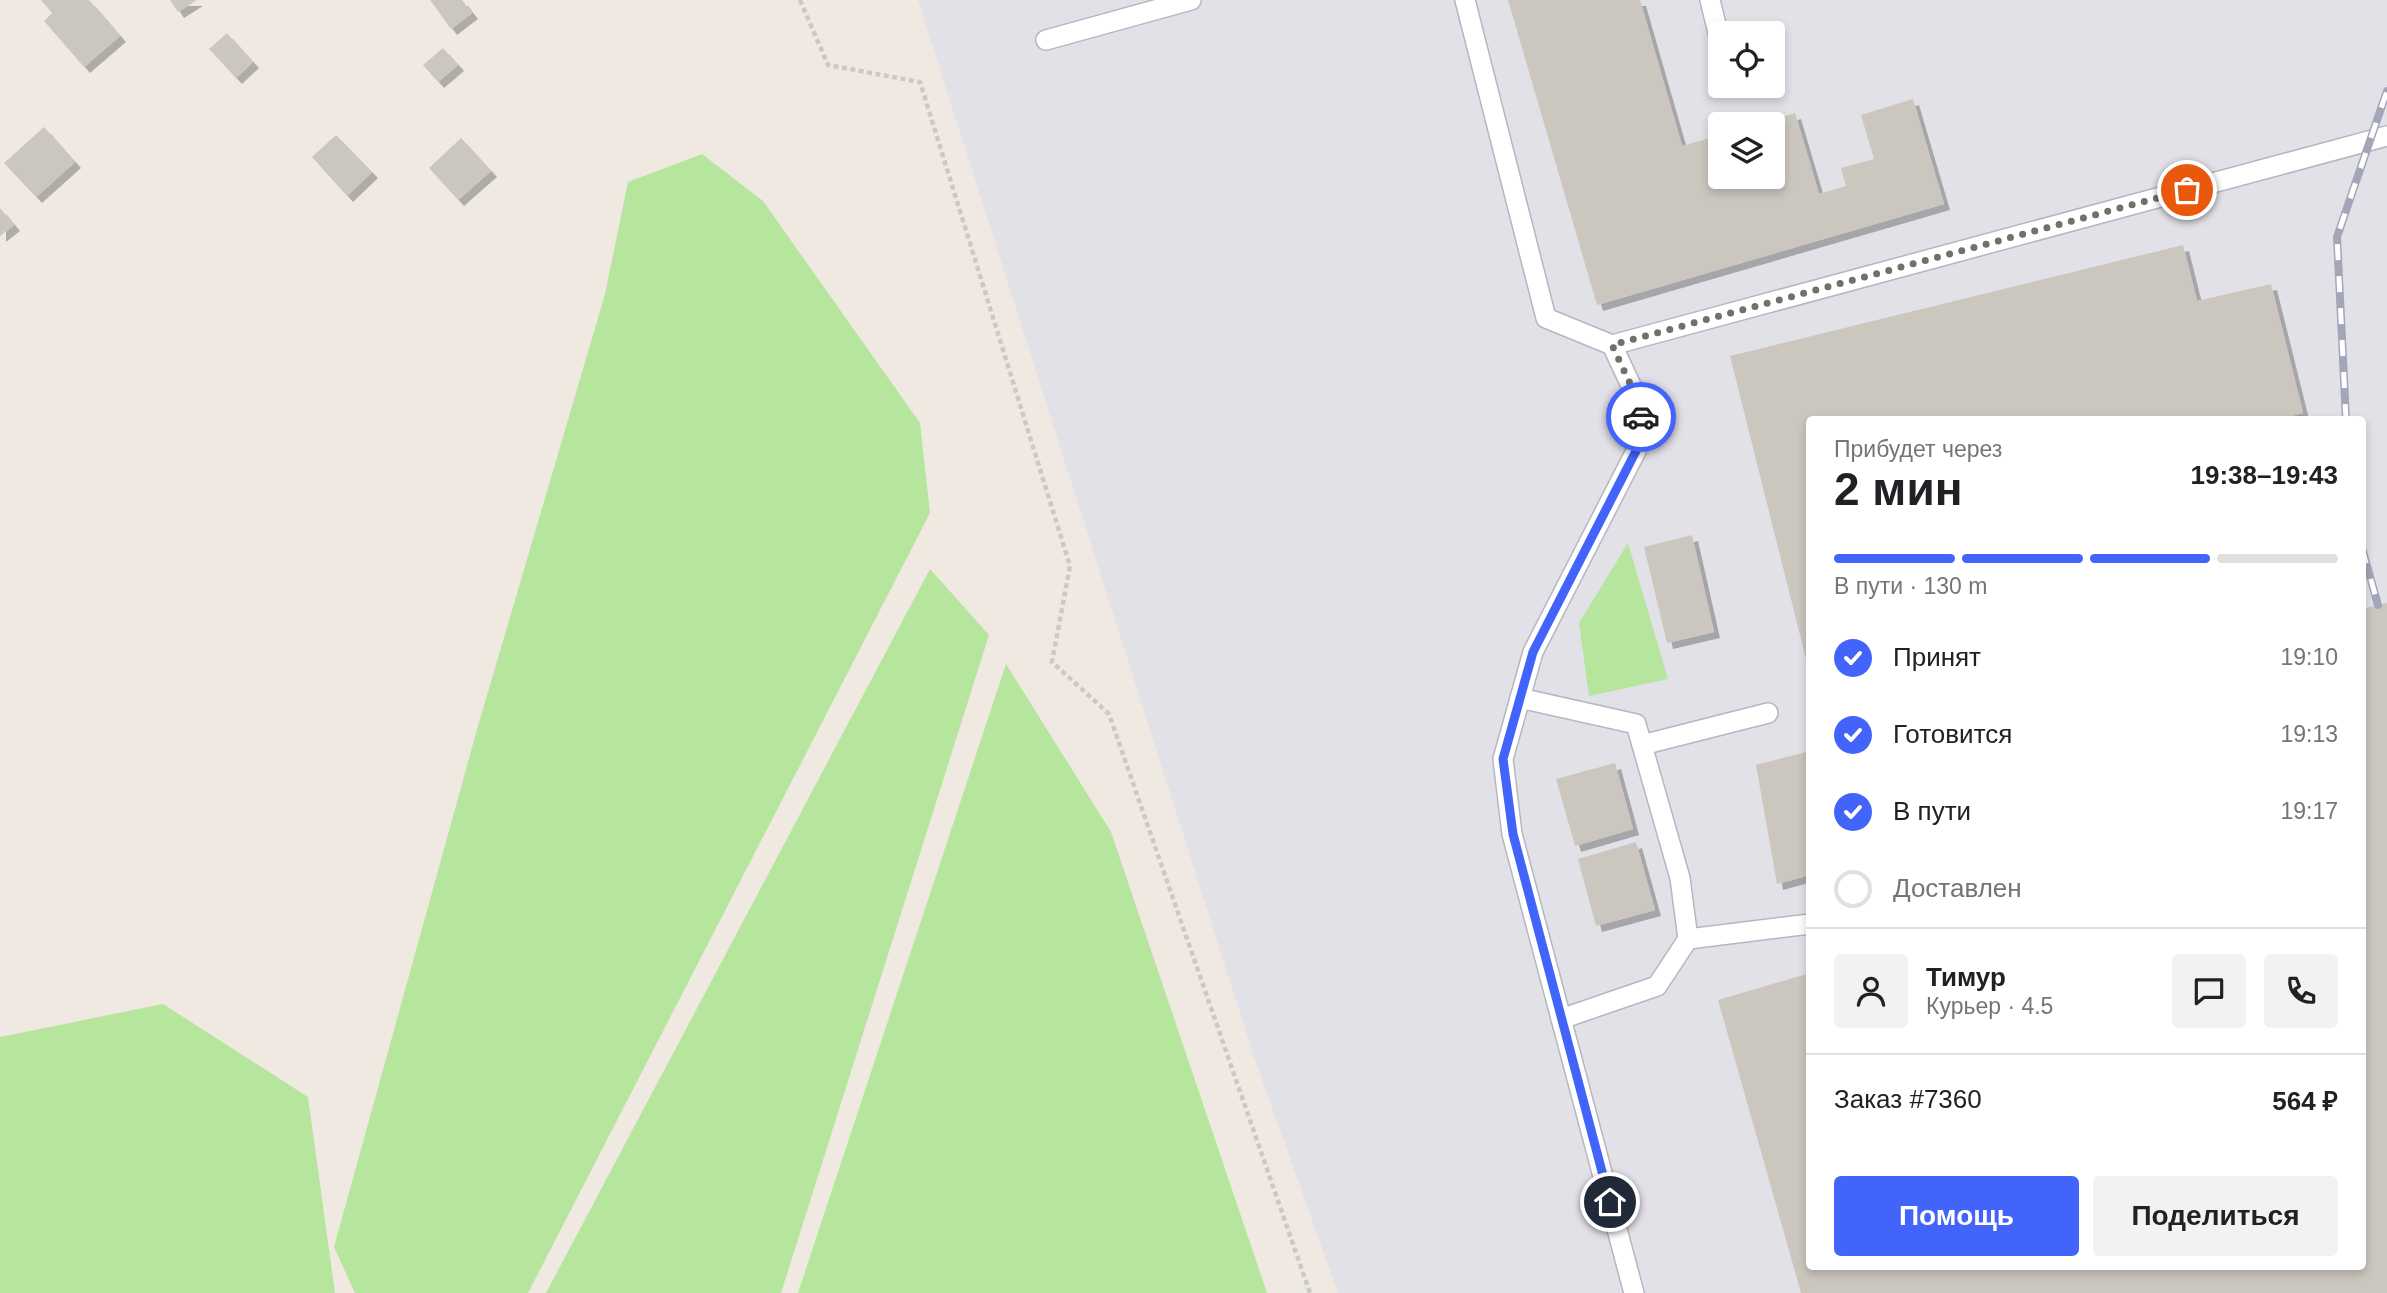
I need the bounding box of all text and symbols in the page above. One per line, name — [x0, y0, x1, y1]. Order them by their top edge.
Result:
map controls — [1708, 21, 1785, 189]
button: locate — [1708, 21, 1785, 98]
button: layers — [1708, 112, 1785, 189]
pin — [2157, 160, 2217, 220]
icon: bag — [2168, 171, 2206, 209]
courier — [1606, 382, 1676, 452]
icon: car — [1622, 398, 1660, 436]
text: Прибудет через — [1834, 436, 2002, 462]
text: 19:38–19:43 — [2191, 460, 2338, 490]
text: 2 мин — [1834, 463, 1962, 515]
text: В пути · 130 m — [1834, 573, 1987, 599]
icon: check — [1834, 639, 1872, 677]
text: Принят — [1893, 642, 1981, 672]
text: 19:10 — [2280, 644, 2338, 670]
icon: check — [1834, 716, 1872, 754]
text: Готовится — [1893, 719, 2012, 749]
text: 19:13 — [2280, 721, 2338, 747]
icon: check — [1834, 793, 1872, 831]
text: В пути — [1893, 796, 1971, 826]
text: 19:17 — [2280, 798, 2338, 824]
text: Доставлен — [1893, 873, 2022, 903]
button: person — [1834, 954, 1908, 1028]
button: chat — [2172, 954, 2246, 1028]
button: phone — [2264, 954, 2338, 1028]
text: Тимур — [1926, 962, 2006, 992]
text: Курьер · 4.5 — [1926, 993, 2053, 1019]
text: Заказ #7360 — [1834, 1084, 1982, 1114]
text: 564 ₽ — [2272, 1086, 2338, 1116]
pin — [1580, 1172, 1640, 1232]
button: Помощь — [1834, 1176, 2079, 1256]
button: Поделиться — [2093, 1176, 2338, 1256]
icon: home — [1591, 1183, 1629, 1221]

